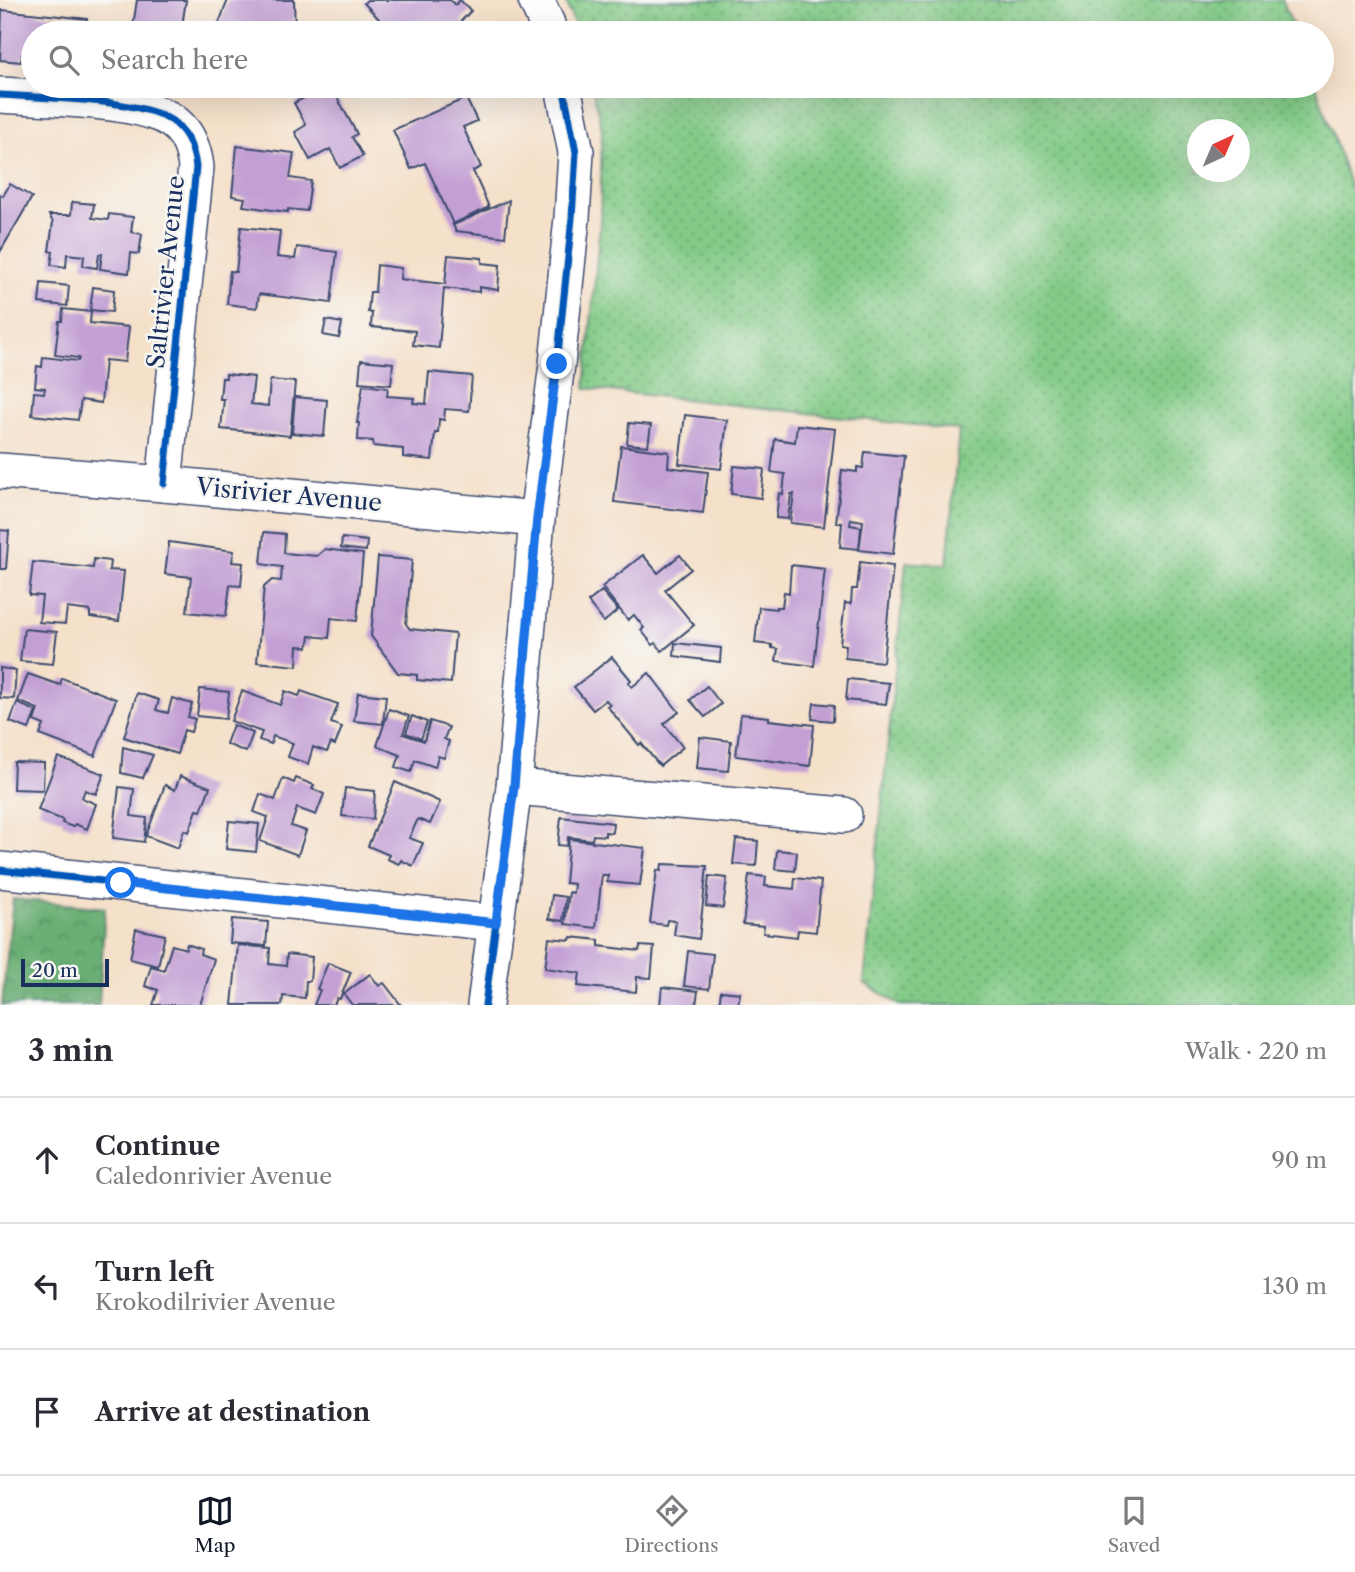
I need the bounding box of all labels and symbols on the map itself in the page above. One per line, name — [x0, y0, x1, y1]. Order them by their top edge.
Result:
north arrow — [1187, 119, 1250, 182]
street label: Saltrivier Avenue — [141, 174, 190, 370]
route end — [541, 348, 572, 379]
street label: Visrivier Avenue — [194, 472, 383, 517]
route start — [105, 867, 136, 898]
scale bar — [21, 956, 108, 988]

